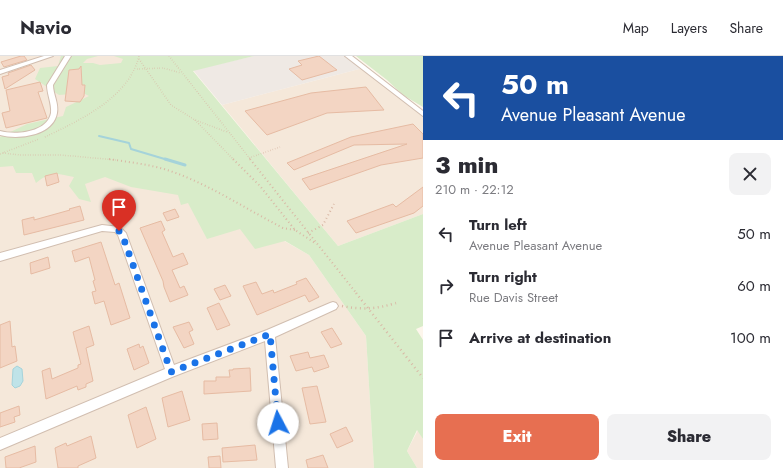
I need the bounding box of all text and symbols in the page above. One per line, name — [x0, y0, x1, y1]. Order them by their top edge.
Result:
text: Navio — [20, 14, 72, 41]
text: Map — [623, 18, 649, 38]
text: Layers — [671, 18, 707, 38]
text: Share — [729, 18, 763, 38]
text: 50 m — [501, 64, 569, 105]
icon: left — [435, 72, 487, 124]
text: Avenue Pleasant Avenue — [501, 102, 686, 128]
text: 3 min — [435, 147, 499, 182]
button: close — [729, 153, 771, 195]
text: 210 m · 22:12 — [435, 180, 514, 199]
pin — [102, 190, 136, 231]
icon: arrive — [108, 196, 130, 218]
text: Turn left — [469, 214, 527, 236]
icon: left — [435, 223, 457, 245]
text: 50 m — [737, 223, 771, 245]
text: Avenue Pleasant Avenue — [469, 236, 602, 255]
text: Turn right — [469, 266, 537, 288]
icon: right — [435, 275, 457, 297]
text: 60 m — [737, 275, 771, 297]
text: Rue Davis Street — [469, 288, 558, 307]
icon: arrive — [435, 327, 457, 349]
text: Arrive at destination — [469, 327, 611, 349]
text: 100 m — [730, 327, 771, 349]
position arrow — [257, 402, 299, 444]
button: Exit — [435, 414, 599, 460]
button: Share — [607, 414, 771, 460]

